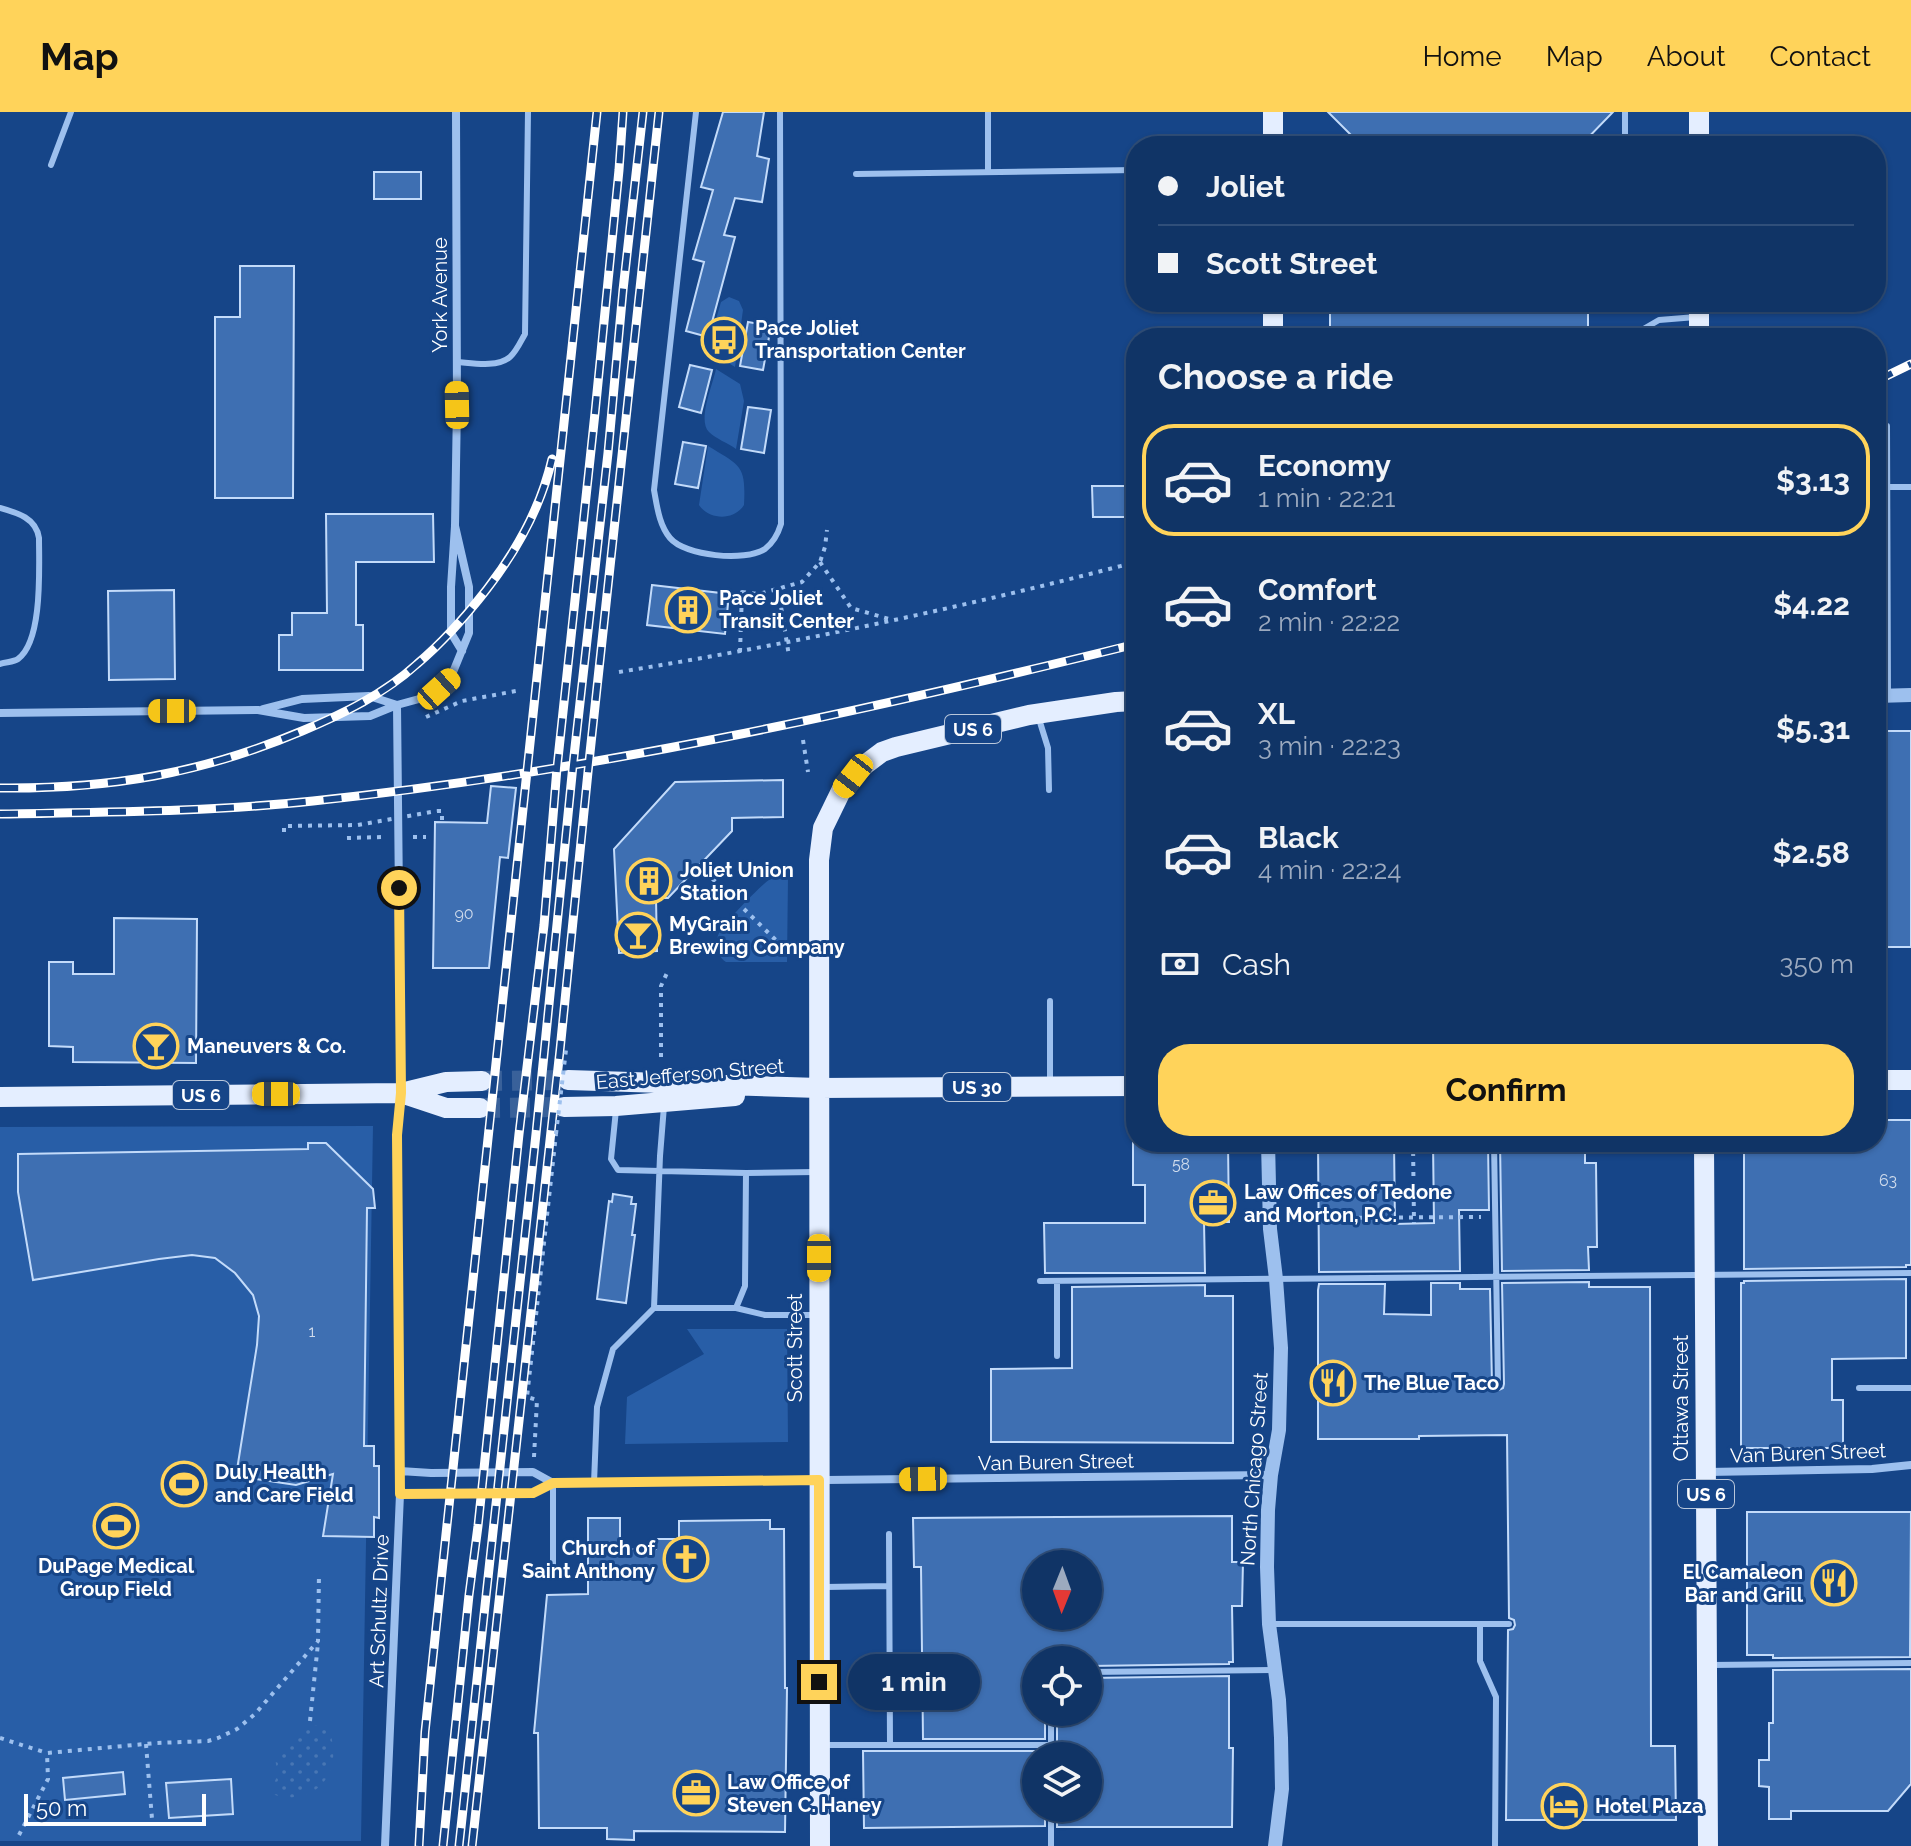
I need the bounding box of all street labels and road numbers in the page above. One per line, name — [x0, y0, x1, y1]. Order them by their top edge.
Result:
street label: York Avenue — [428, 237, 452, 353]
road number: US 6 — [945, 715, 1001, 743]
street label: East Jefferson Street — [595, 1054, 785, 1094]
road number: US 30 — [943, 1073, 1011, 1101]
road number: US 6 — [173, 1081, 229, 1109]
street label: Scott Street — [783, 1293, 807, 1402]
street label: Ottawa Street — [1669, 1334, 1693, 1461]
street label: North Chicago Street — [1235, 1371, 1273, 1567]
street label: Van Buren Street — [1730, 1438, 1887, 1468]
street label: Van Buren Street — [978, 1449, 1135, 1475]
road number: US 6 — [1678, 1480, 1734, 1508]
street label: Art Schultz Drive — [364, 1533, 394, 1688]

